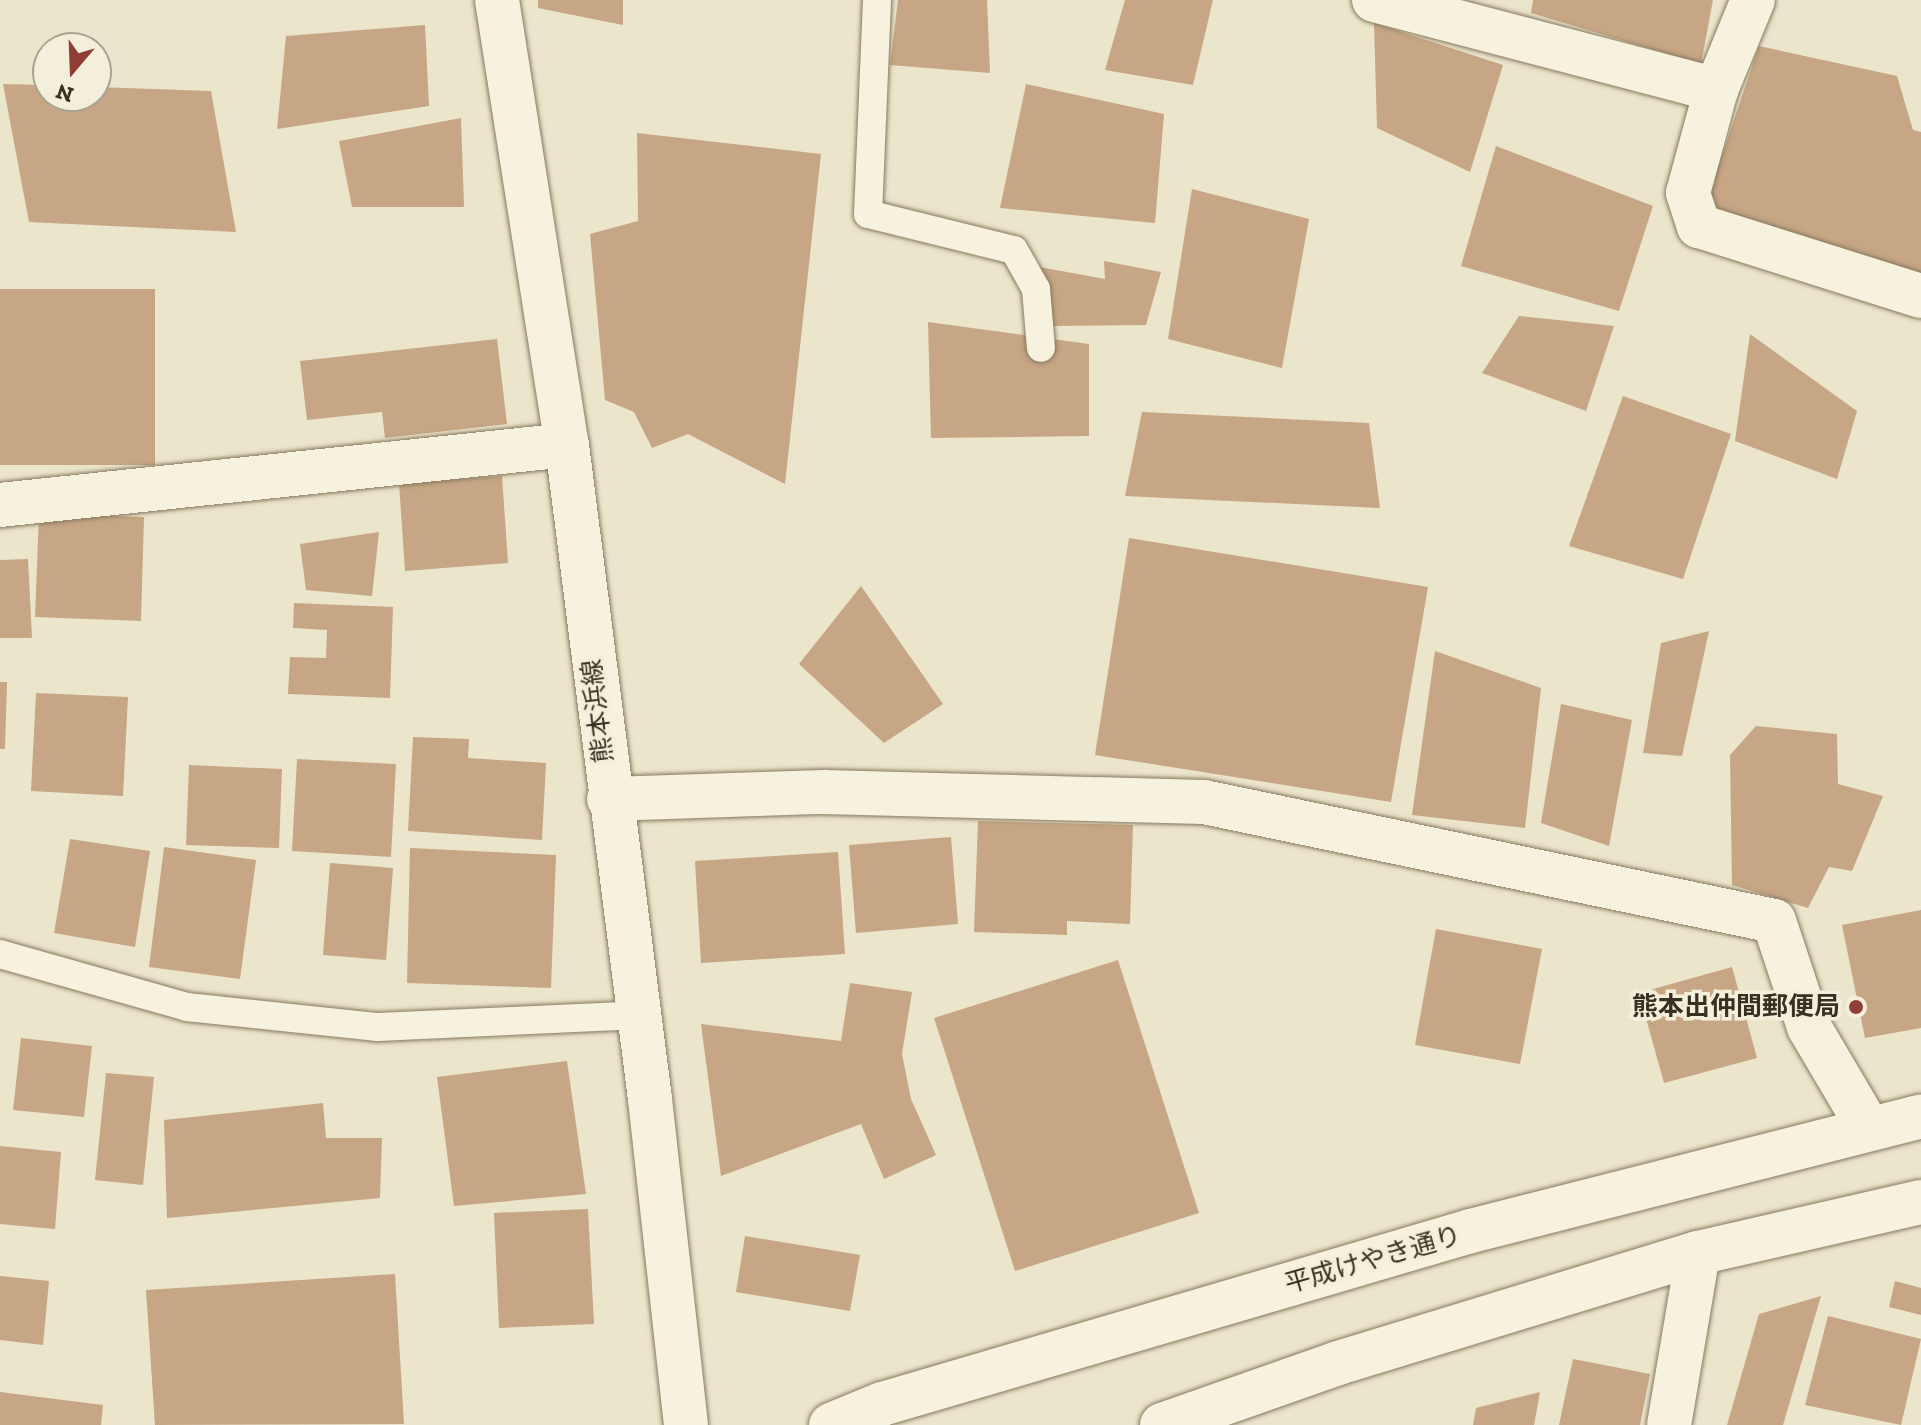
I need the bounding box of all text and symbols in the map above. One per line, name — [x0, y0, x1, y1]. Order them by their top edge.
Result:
north arrow — [32, 32, 112, 112]
text: N — [52, 78, 77, 109]
street label: 熊本浜線 — [576, 657, 620, 765]
place label: 熊本出仲間郵便局 — [1632, 991, 1840, 1023]
marker: 熊本出仲間郵便局 — [1847, 998, 1865, 1016]
street label: 平成けやき通り — [1281, 1220, 1465, 1300]

